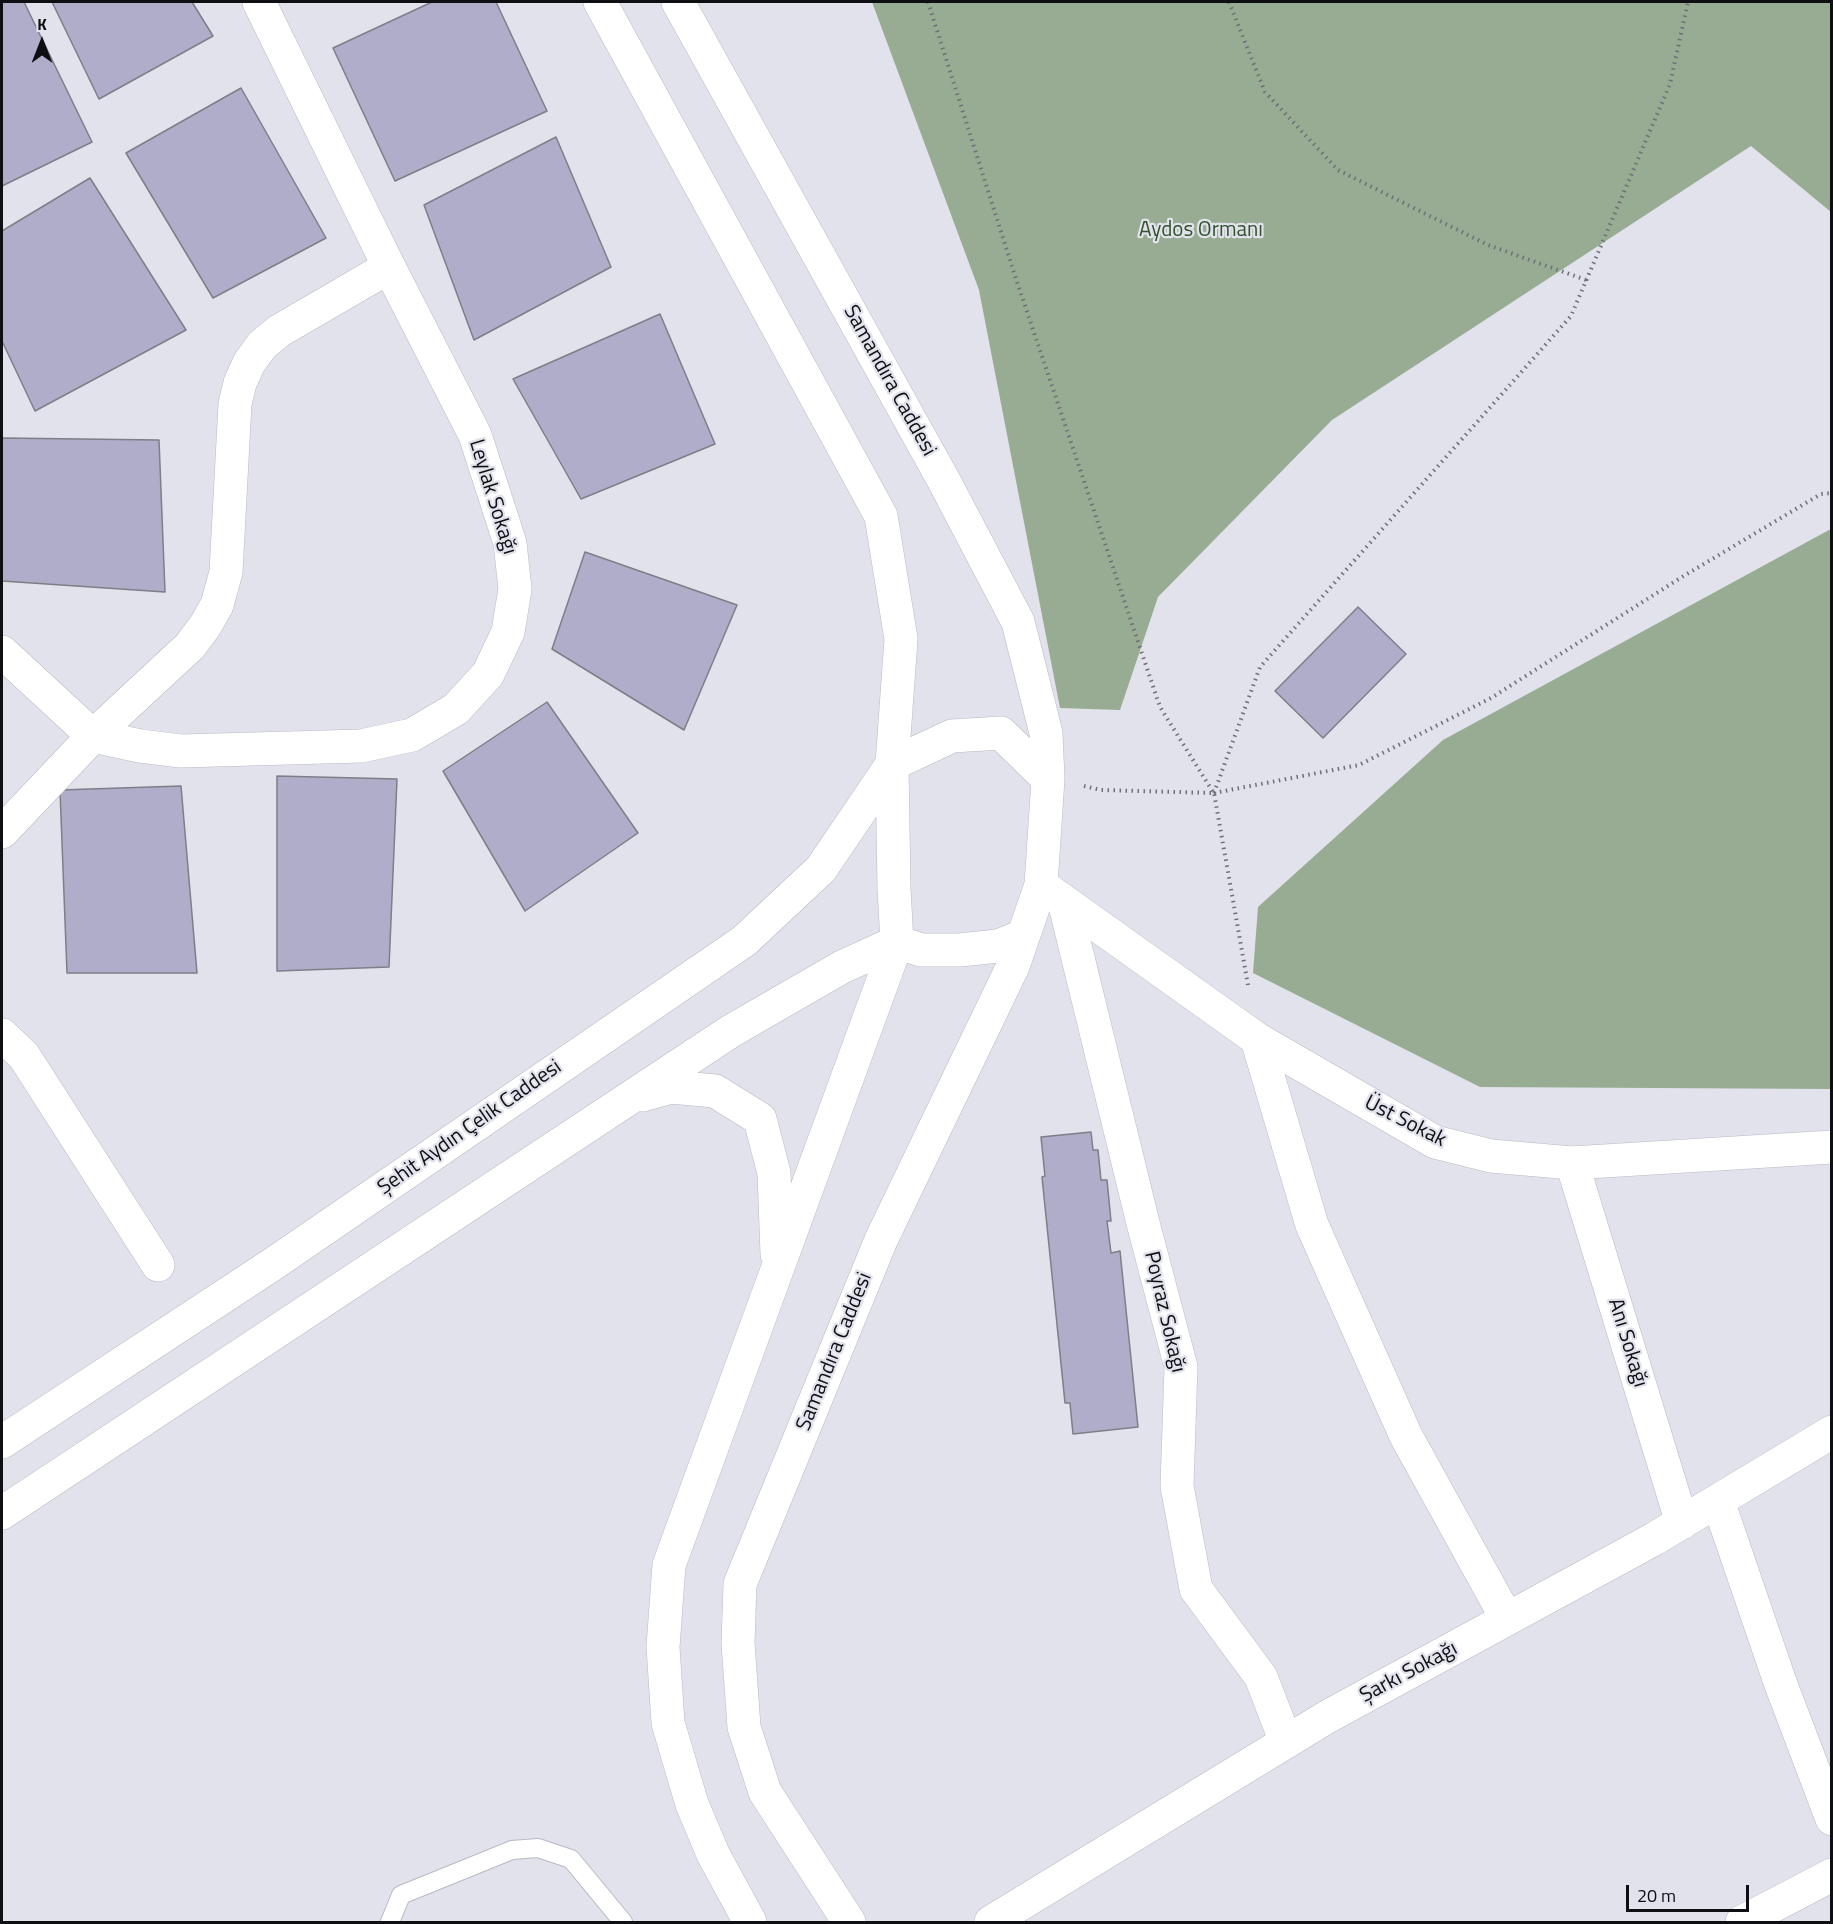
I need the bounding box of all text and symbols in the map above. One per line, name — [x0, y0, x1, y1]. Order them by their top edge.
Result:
north arrow — [12, 12, 72, 72]
text: K — [37, 12, 47, 36]
park label: Aydos Ormanı — [1139, 218, 1263, 244]
street label: Samandıra Caddesi — [837, 301, 941, 461]
street label: Leylak Sokağı — [463, 436, 521, 558]
street label: Şehit Aydın Çelik Caddesi — [373, 1055, 567, 1201]
street label: Üst Sokak — [1360, 1091, 1450, 1153]
street label: Poyraz Sokağı — [1138, 1249, 1190, 1375]
street label: Samandıra Caddesi — [792, 1269, 878, 1435]
street label: Anı Sokağı — [1602, 1296, 1652, 1390]
street label: Şarkı Sokağı — [1356, 1637, 1462, 1709]
scale bar — [1629, 1873, 1752, 1911]
text: 20 m — [1637, 1882, 1676, 1909]

